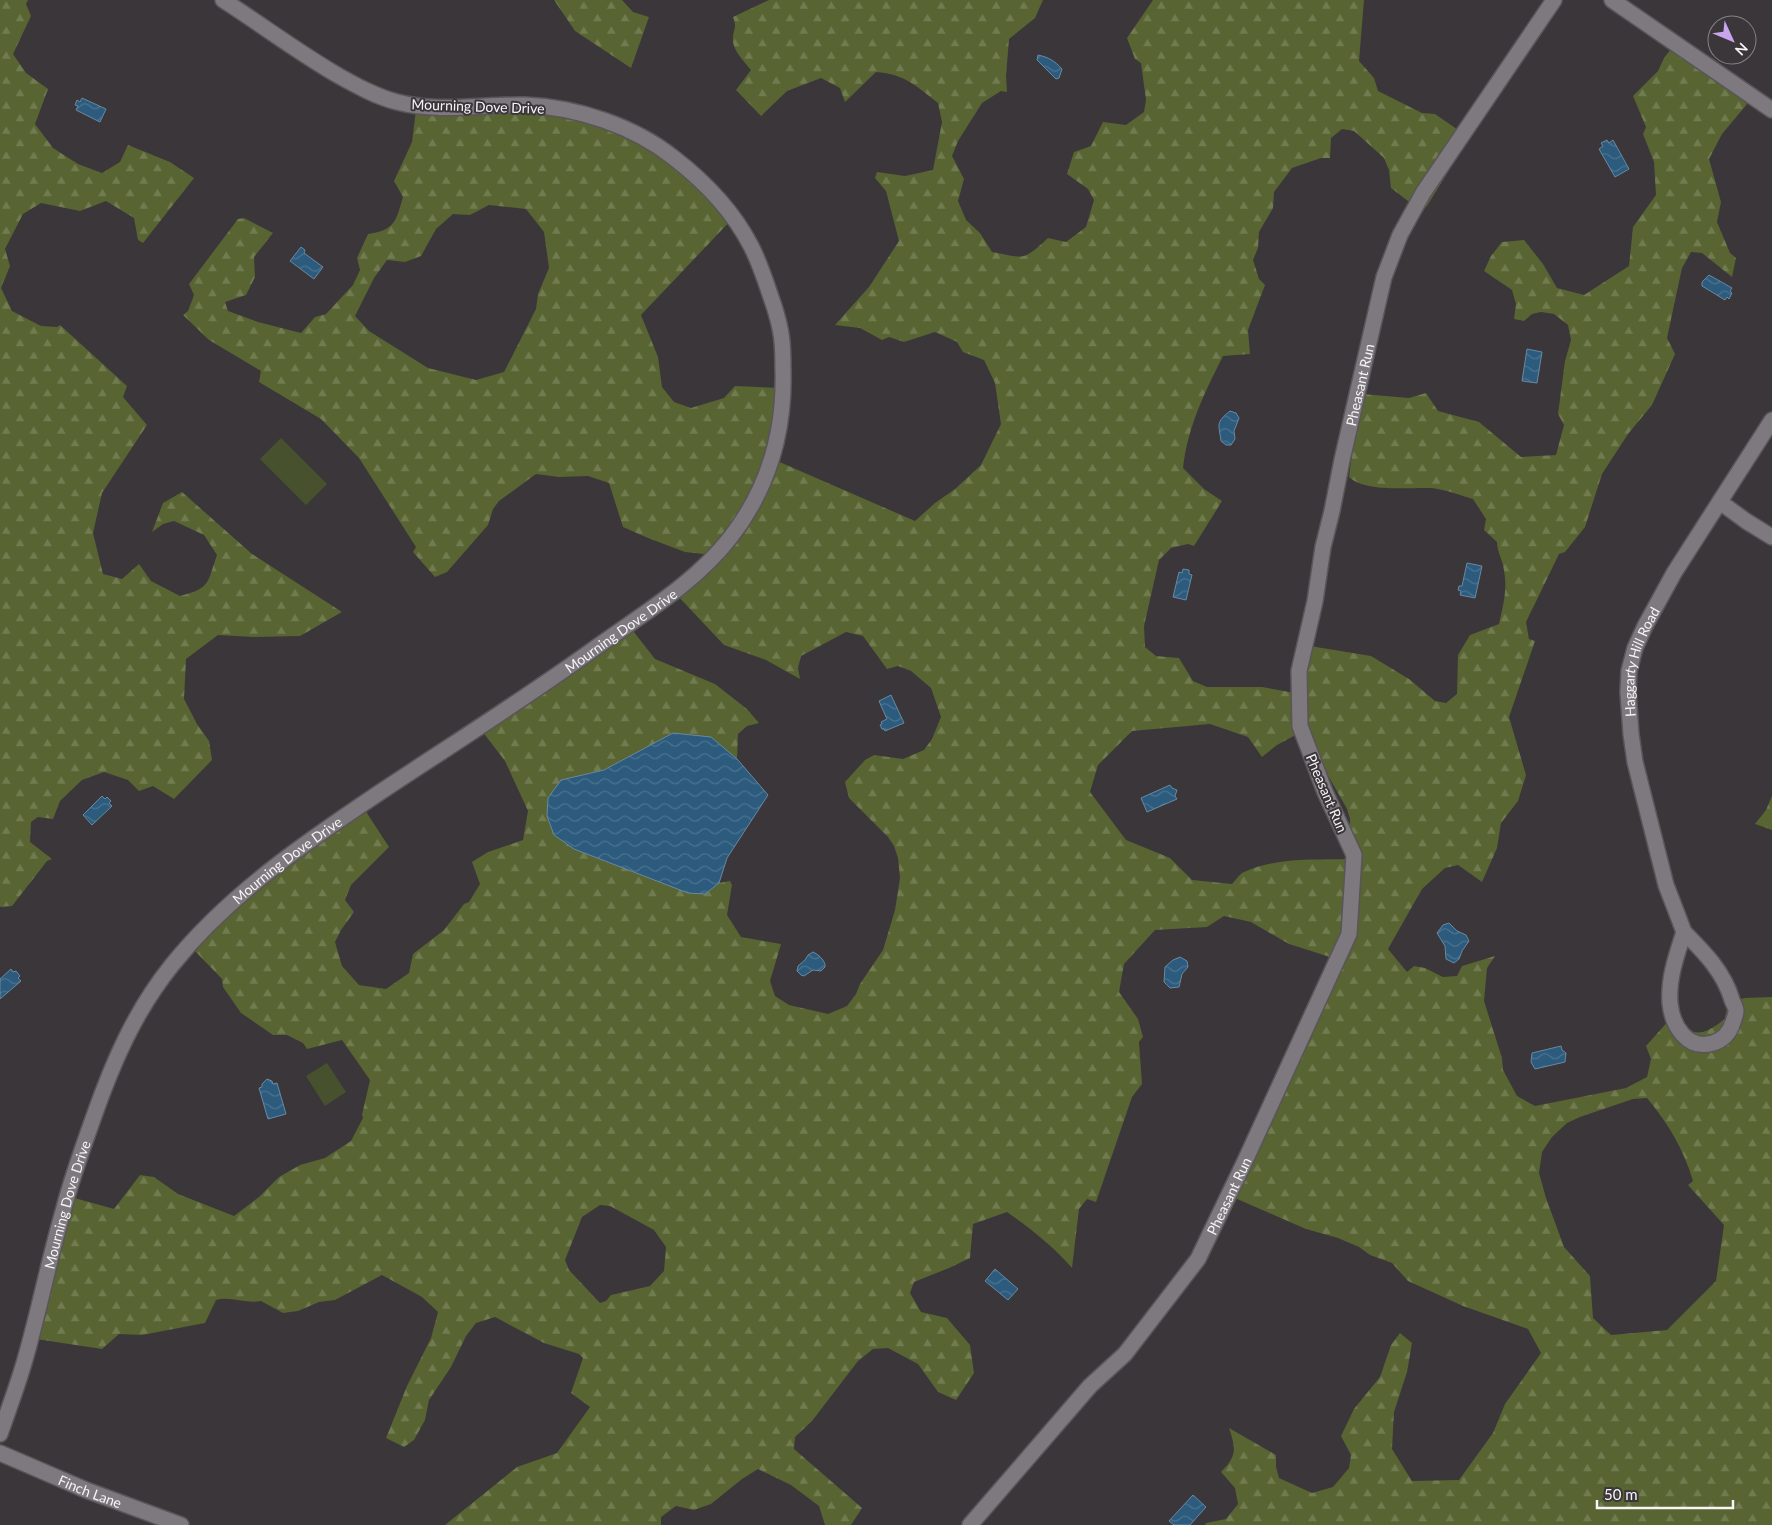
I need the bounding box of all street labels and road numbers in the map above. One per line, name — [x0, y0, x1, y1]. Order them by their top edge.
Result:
street label: Mourning Dove Drive — [411, 95, 545, 117]
street label: Pheasant Run — [1342, 342, 1377, 428]
street label: Mourning Dove Drive — [561, 585, 680, 676]
street label: Haggarty Hill Road — [1619, 604, 1662, 718]
street label: Pheasant Run — [1303, 751, 1351, 835]
street label: Mourning Dove Drive — [229, 812, 345, 907]
street label: Mourning Dove Drive — [40, 1138, 93, 1271]
street label: Pheasant Run — [1202, 1154, 1254, 1237]
street label: Finch Lane — [56, 1471, 124, 1511]

